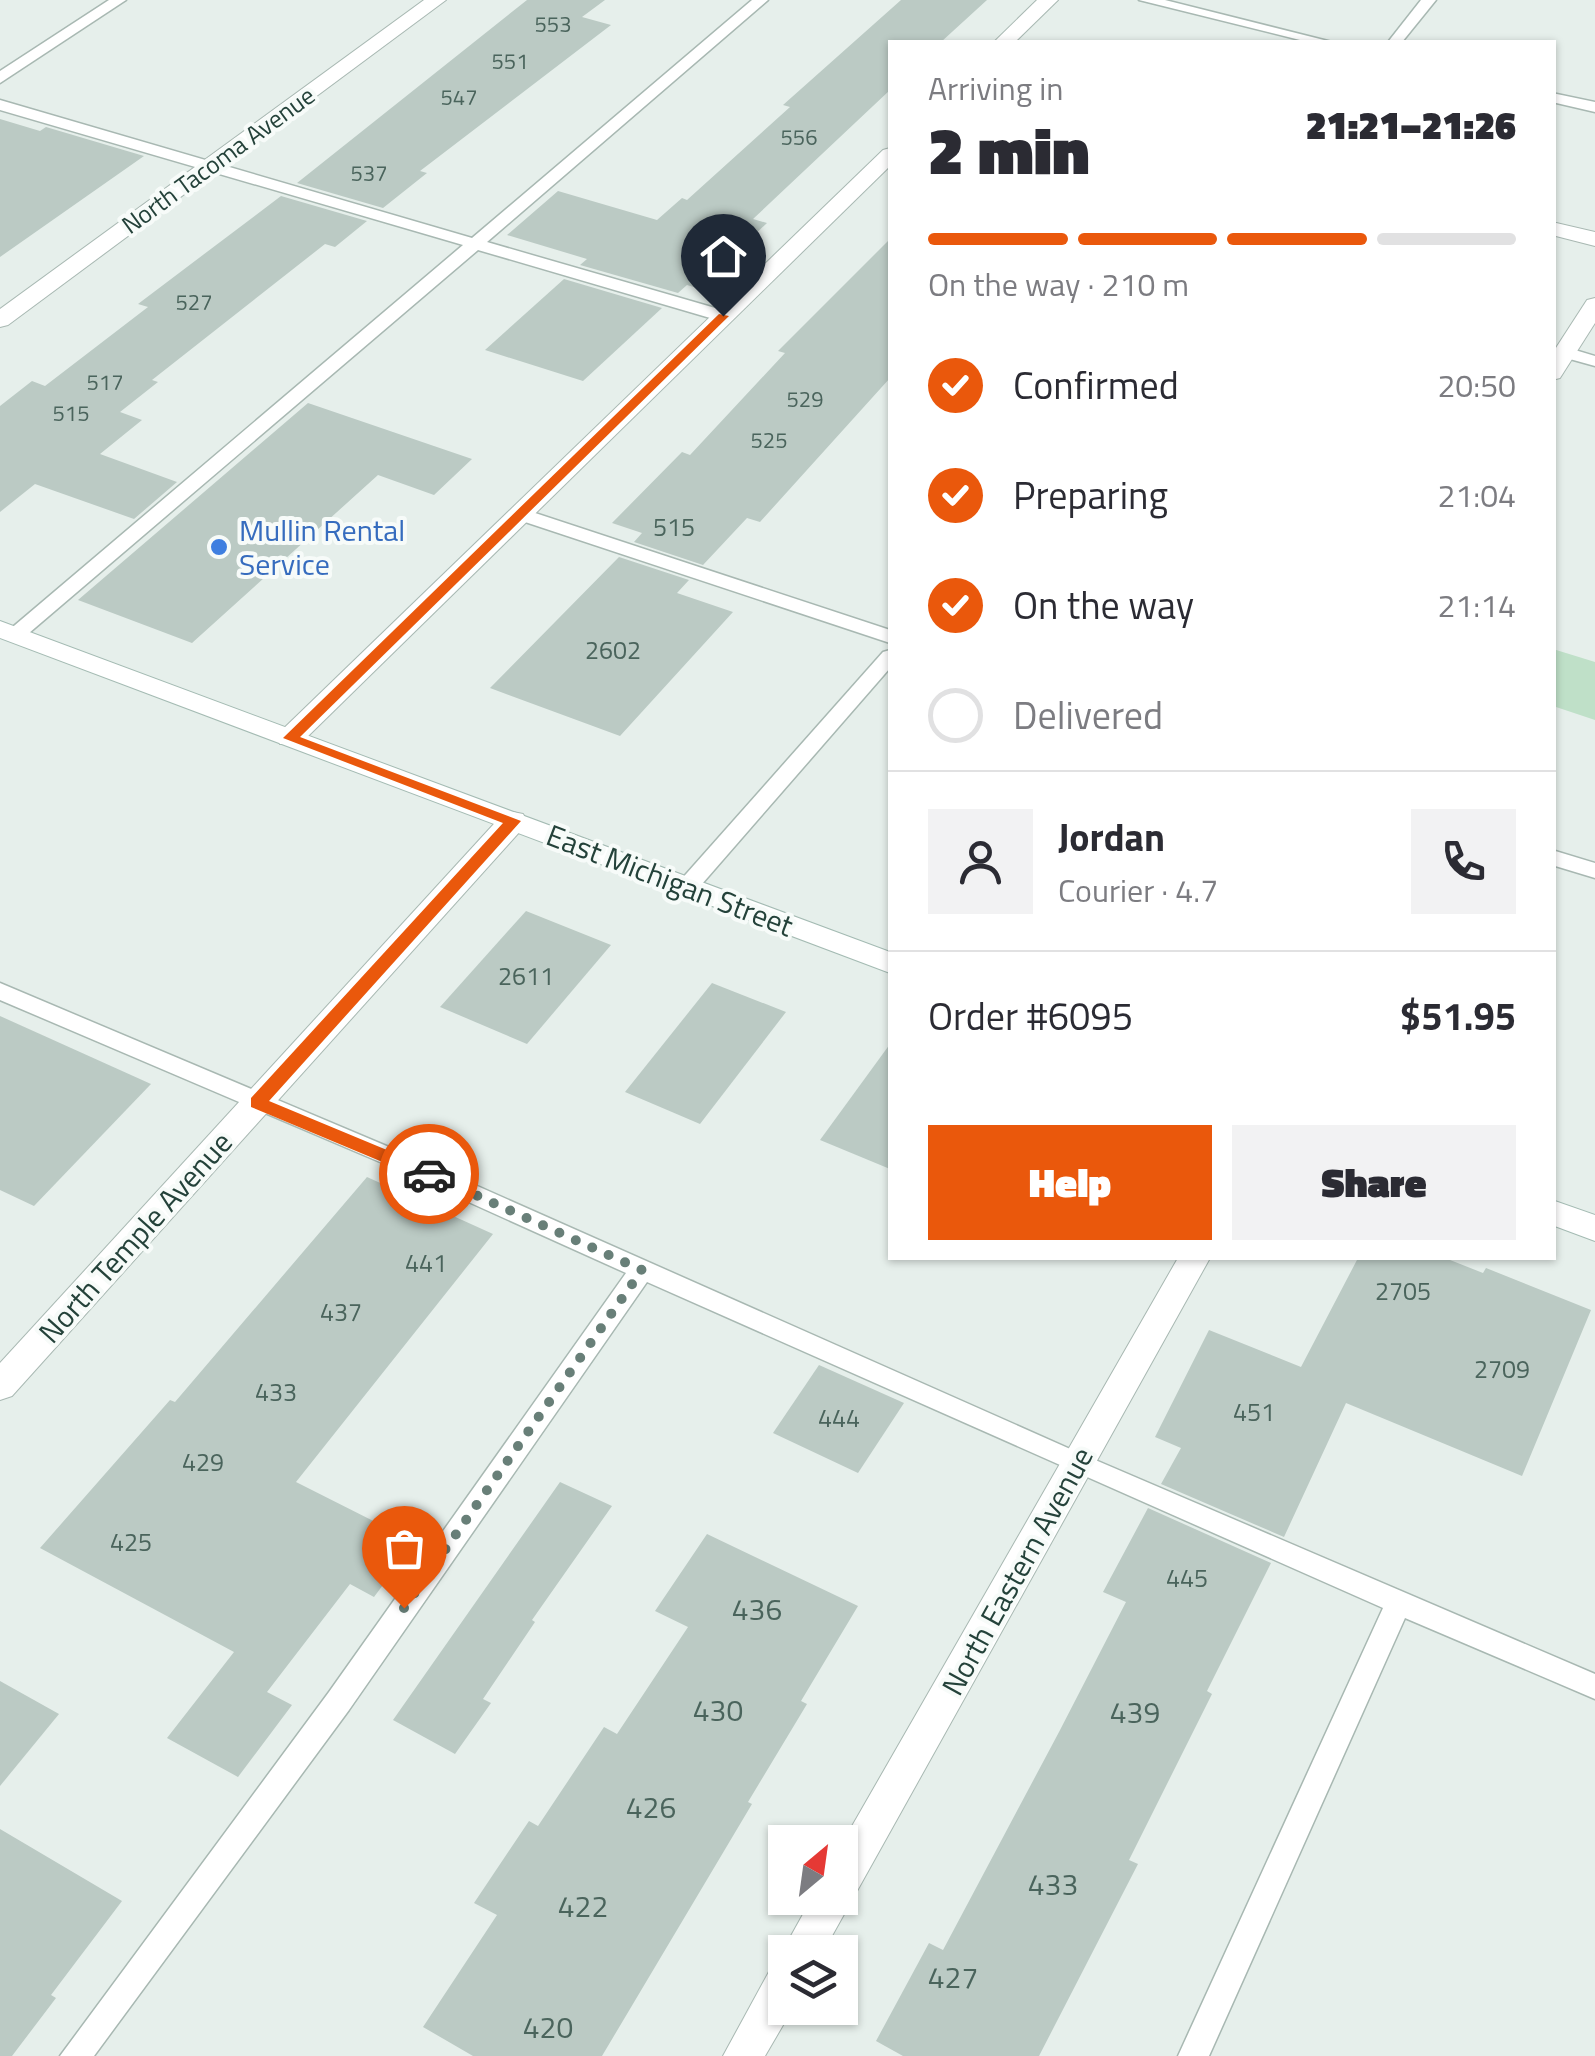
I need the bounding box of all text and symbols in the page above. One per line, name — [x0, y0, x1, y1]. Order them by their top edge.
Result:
house number: 553 — [535, 7, 571, 41]
house number: 551 — [492, 44, 528, 78]
text: Arriving in — [928, 64, 1064, 112]
street label: North Tacoma Avenue — [113, 77, 323, 243]
house number: 547 — [441, 80, 477, 114]
text: 21:21–21:26 — [1306, 96, 1516, 154]
text: 2 min — [928, 100, 1089, 199]
house number: 556 — [781, 120, 817, 154]
house number: 537 — [351, 156, 387, 190]
pin — [681, 214, 766, 317]
icon: home — [696, 229, 751, 284]
text: On the way · 210 m — [928, 260, 1189, 308]
house number: 527 — [176, 285, 212, 319]
text: Confirmed — [1013, 356, 1179, 414]
icon: check — [928, 358, 983, 413]
text: 20:50 — [1437, 361, 1516, 409]
house number: 517 — [87, 365, 123, 399]
house number: 529 — [787, 382, 823, 416]
house number: 515 — [53, 396, 89, 430]
house number: 525 — [751, 423, 787, 457]
text: Preparing — [1013, 466, 1168, 524]
icon: check — [928, 468, 983, 523]
text: 21:04 — [1437, 471, 1516, 519]
place label: Mullin Rental Service — [239, 507, 405, 587]
house number: 515 — [653, 508, 695, 546]
marker: Mullin Rental Service — [208, 536, 230, 558]
text: On the way — [1013, 576, 1194, 634]
icon: check — [928, 578, 983, 633]
text: 21:14 — [1437, 581, 1516, 629]
house number: 2602 — [585, 631, 641, 669]
text: Delivered — [1013, 686, 1163, 744]
text: Jordan — [1058, 808, 1165, 866]
button: person — [928, 809, 1033, 914]
button: phone — [1411, 809, 1516, 914]
street label: East Michigan Street — [540, 812, 800, 948]
text: Courier · 4.7 — [1058, 866, 1218, 914]
house number: 2611 — [498, 957, 554, 995]
text: Order #6095 — [928, 987, 1133, 1045]
text: $51.95 — [1400, 987, 1516, 1045]
street label: North Temple Avenue — [27, 1121, 243, 1353]
courier — [379, 1124, 479, 1224]
button: Help — [928, 1125, 1212, 1240]
button: Share — [1232, 1125, 1516, 1240]
icon: car — [402, 1147, 457, 1202]
house number: 441 — [405, 1244, 447, 1282]
house number: 2705 — [1375, 1272, 1431, 1310]
house number: 437 — [320, 1293, 362, 1331]
house number: 2709 — [1474, 1350, 1530, 1388]
house number: 433 — [255, 1373, 297, 1411]
house number: 451 — [1233, 1393, 1275, 1431]
house number: 444 — [818, 1399, 860, 1437]
street label: North Eastern Avenue — [930, 1438, 1104, 1704]
house number: 429 — [182, 1443, 224, 1481]
pin — [362, 1506, 447, 1609]
icon: bag — [377, 1521, 432, 1576]
house number: 425 — [110, 1523, 152, 1561]
house number: 445 — [1166, 1559, 1208, 1597]
house number: 436 — [732, 1586, 782, 1632]
house number: 430 — [693, 1687, 743, 1733]
house number: 439 — [1110, 1689, 1160, 1735]
house number: 426 — [626, 1784, 676, 1830]
north arrow — [768, 1825, 858, 1915]
map controls — [768, 1825, 858, 2025]
house number: 433 — [1028, 1861, 1078, 1907]
house number: 422 — [558, 1883, 608, 1929]
button: layers — [768, 1935, 858, 2025]
house number: 427 — [928, 1954, 978, 2000]
house number: 420 — [523, 2004, 573, 2050]

